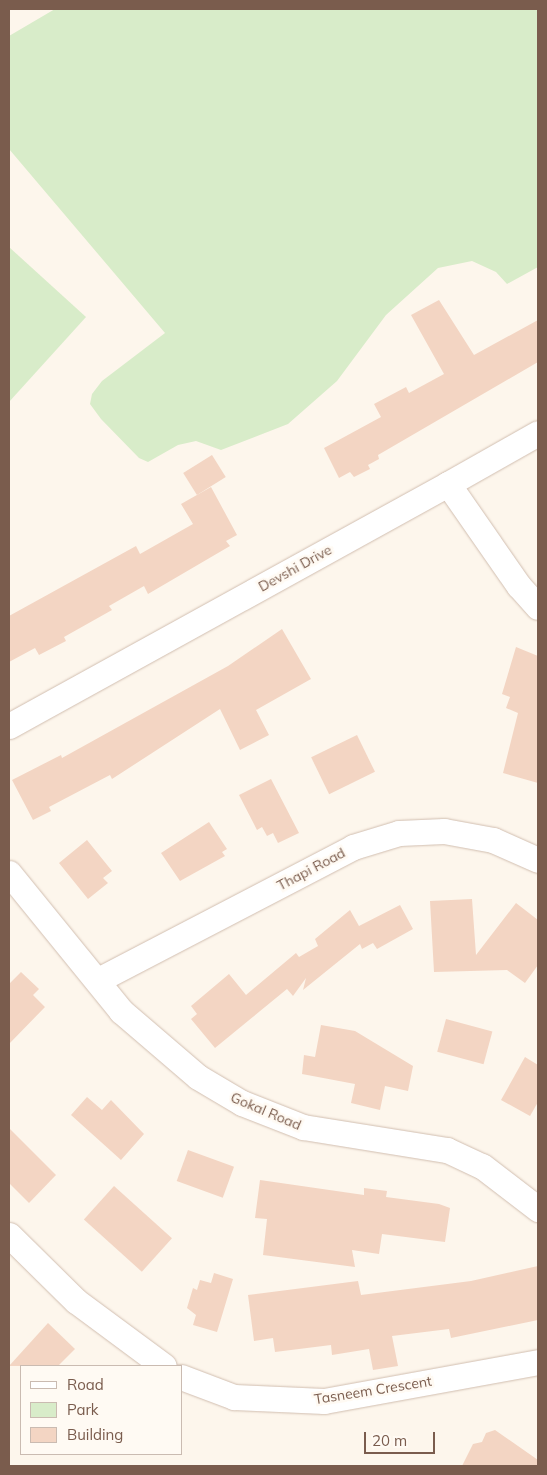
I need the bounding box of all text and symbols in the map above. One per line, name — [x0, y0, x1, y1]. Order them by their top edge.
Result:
street label: Devshi Drive — [255, 541, 335, 595]
street label: Thapi Road — [274, 844, 348, 894]
street label: Gokal Road — [228, 1089, 304, 1133]
legend — [20, 1365, 182, 1455]
street label: Tasneem Crescent — [313, 1372, 433, 1408]
text: Road — [67, 1375, 104, 1394]
text: Park — [67, 1400, 99, 1419]
scale bar — [367, 1422, 438, 1454]
text: Building — [67, 1425, 123, 1444]
text: 20 m — [372, 1431, 407, 1450]

